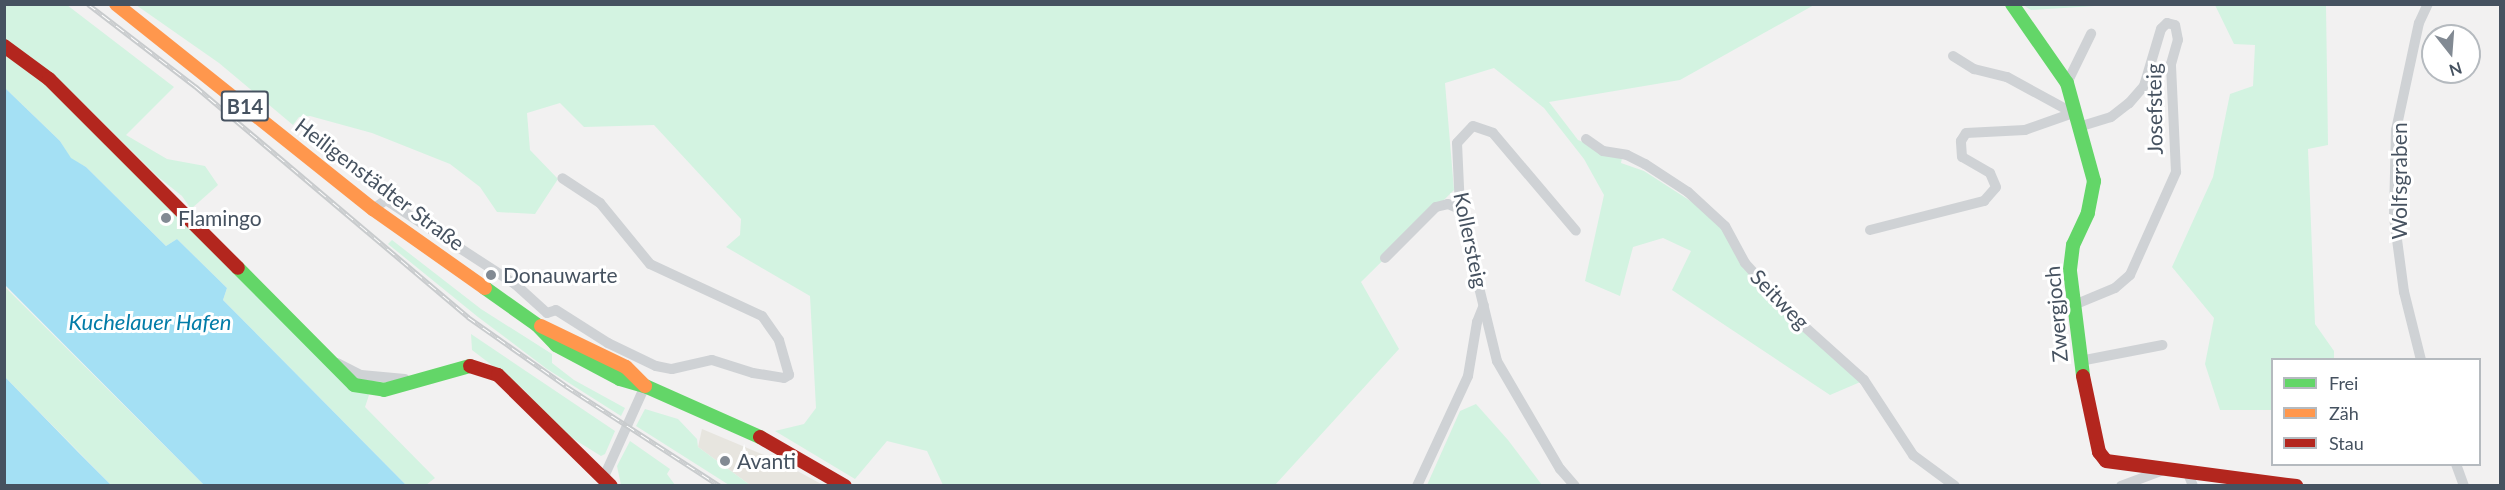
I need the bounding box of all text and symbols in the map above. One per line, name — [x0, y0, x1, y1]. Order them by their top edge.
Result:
north arrow — [2421, 24, 2481, 84]
text: N — [2447, 59, 2465, 81]
street label: Josefsteig — [2141, 63, 2167, 155]
road number: B14 — [220, 89, 270, 123]
street label: Heiligenstädter Straße — [290, 112, 470, 256]
street label: Wolfsgraben — [2386, 122, 2412, 240]
street label: Kollersteig — [1449, 190, 1493, 290]
place label: Flamingo — [178, 205, 262, 231]
marker: Flamingo — [159, 211, 173, 225]
place label: Donauwarte — [503, 262, 618, 288]
street label: Seitweg — [1745, 264, 1815, 334]
street label: Zwergjoch — [2039, 265, 2073, 363]
marker: Donauwarte — [484, 268, 498, 282]
water label: Kuchelauer Hafen — [68, 309, 232, 335]
legend — [2271, 358, 2481, 466]
text: Frei — [2329, 372, 2358, 394]
text: Zäh — [2329, 402, 2359, 424]
text: Stau — [2329, 432, 2364, 454]
place label: Avanti — [737, 448, 796, 474]
marker: Avanti — [718, 454, 732, 468]

